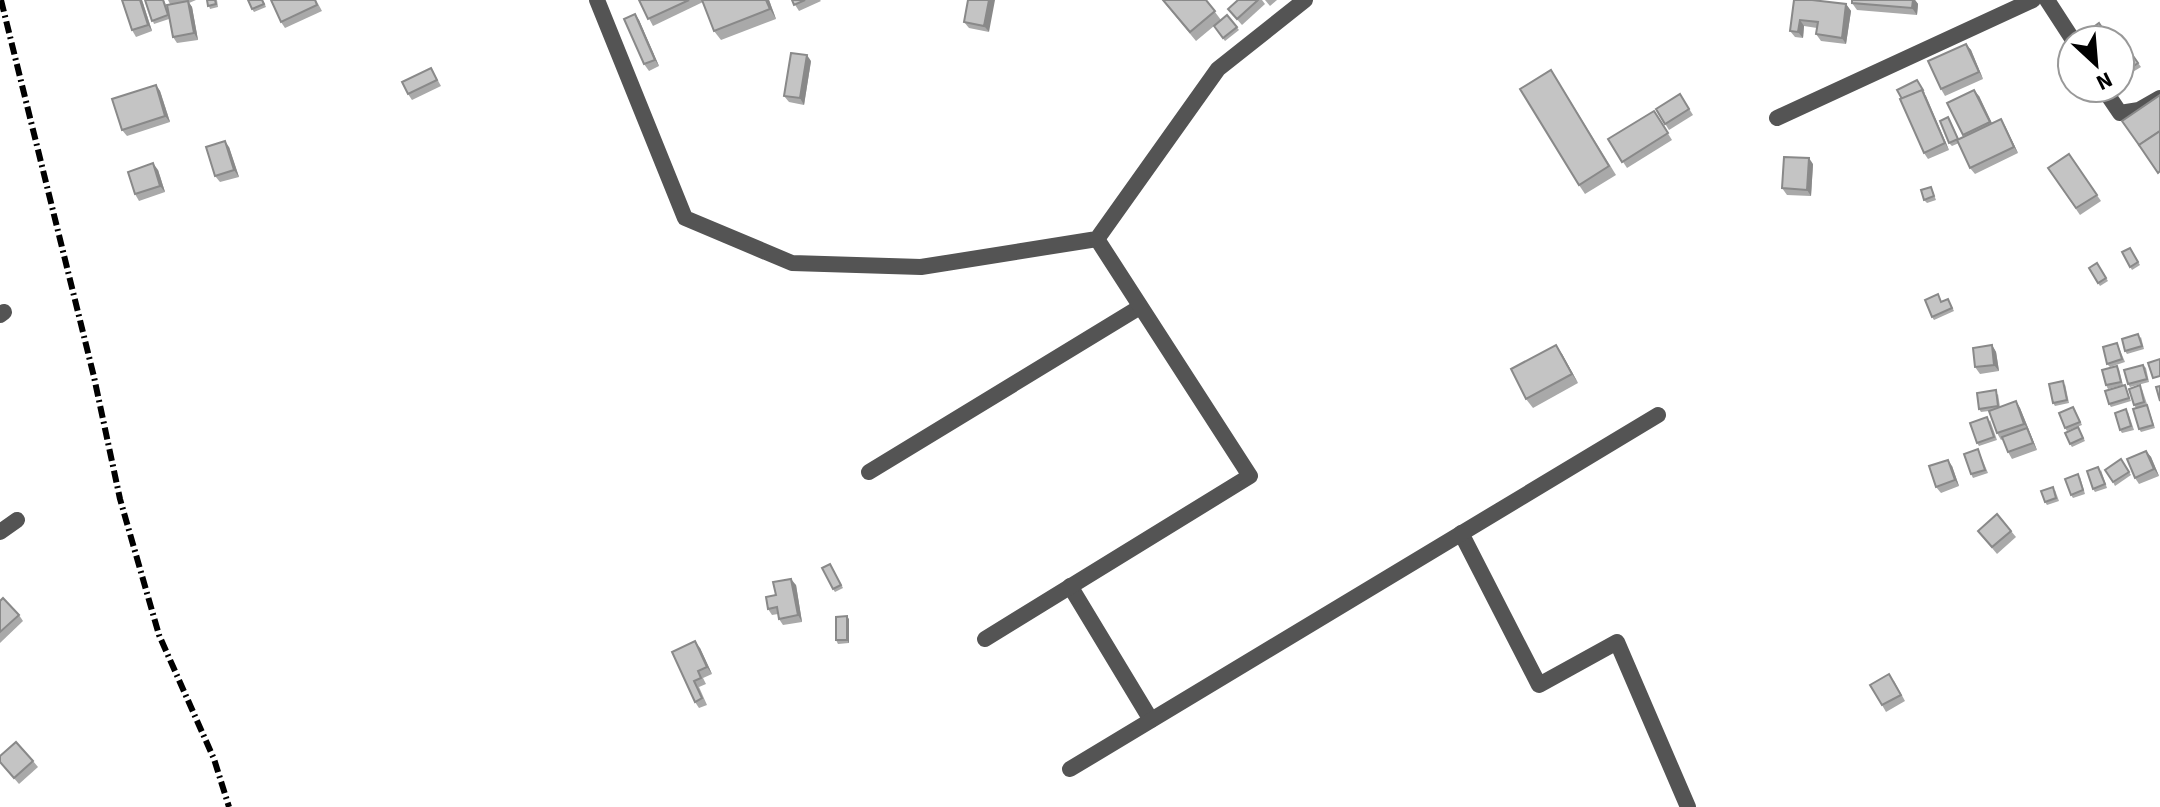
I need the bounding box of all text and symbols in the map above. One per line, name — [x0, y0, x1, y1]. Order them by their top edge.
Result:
north arrow — [2056, 24, 2136, 104]
text: N — [2091, 63, 2118, 99]

